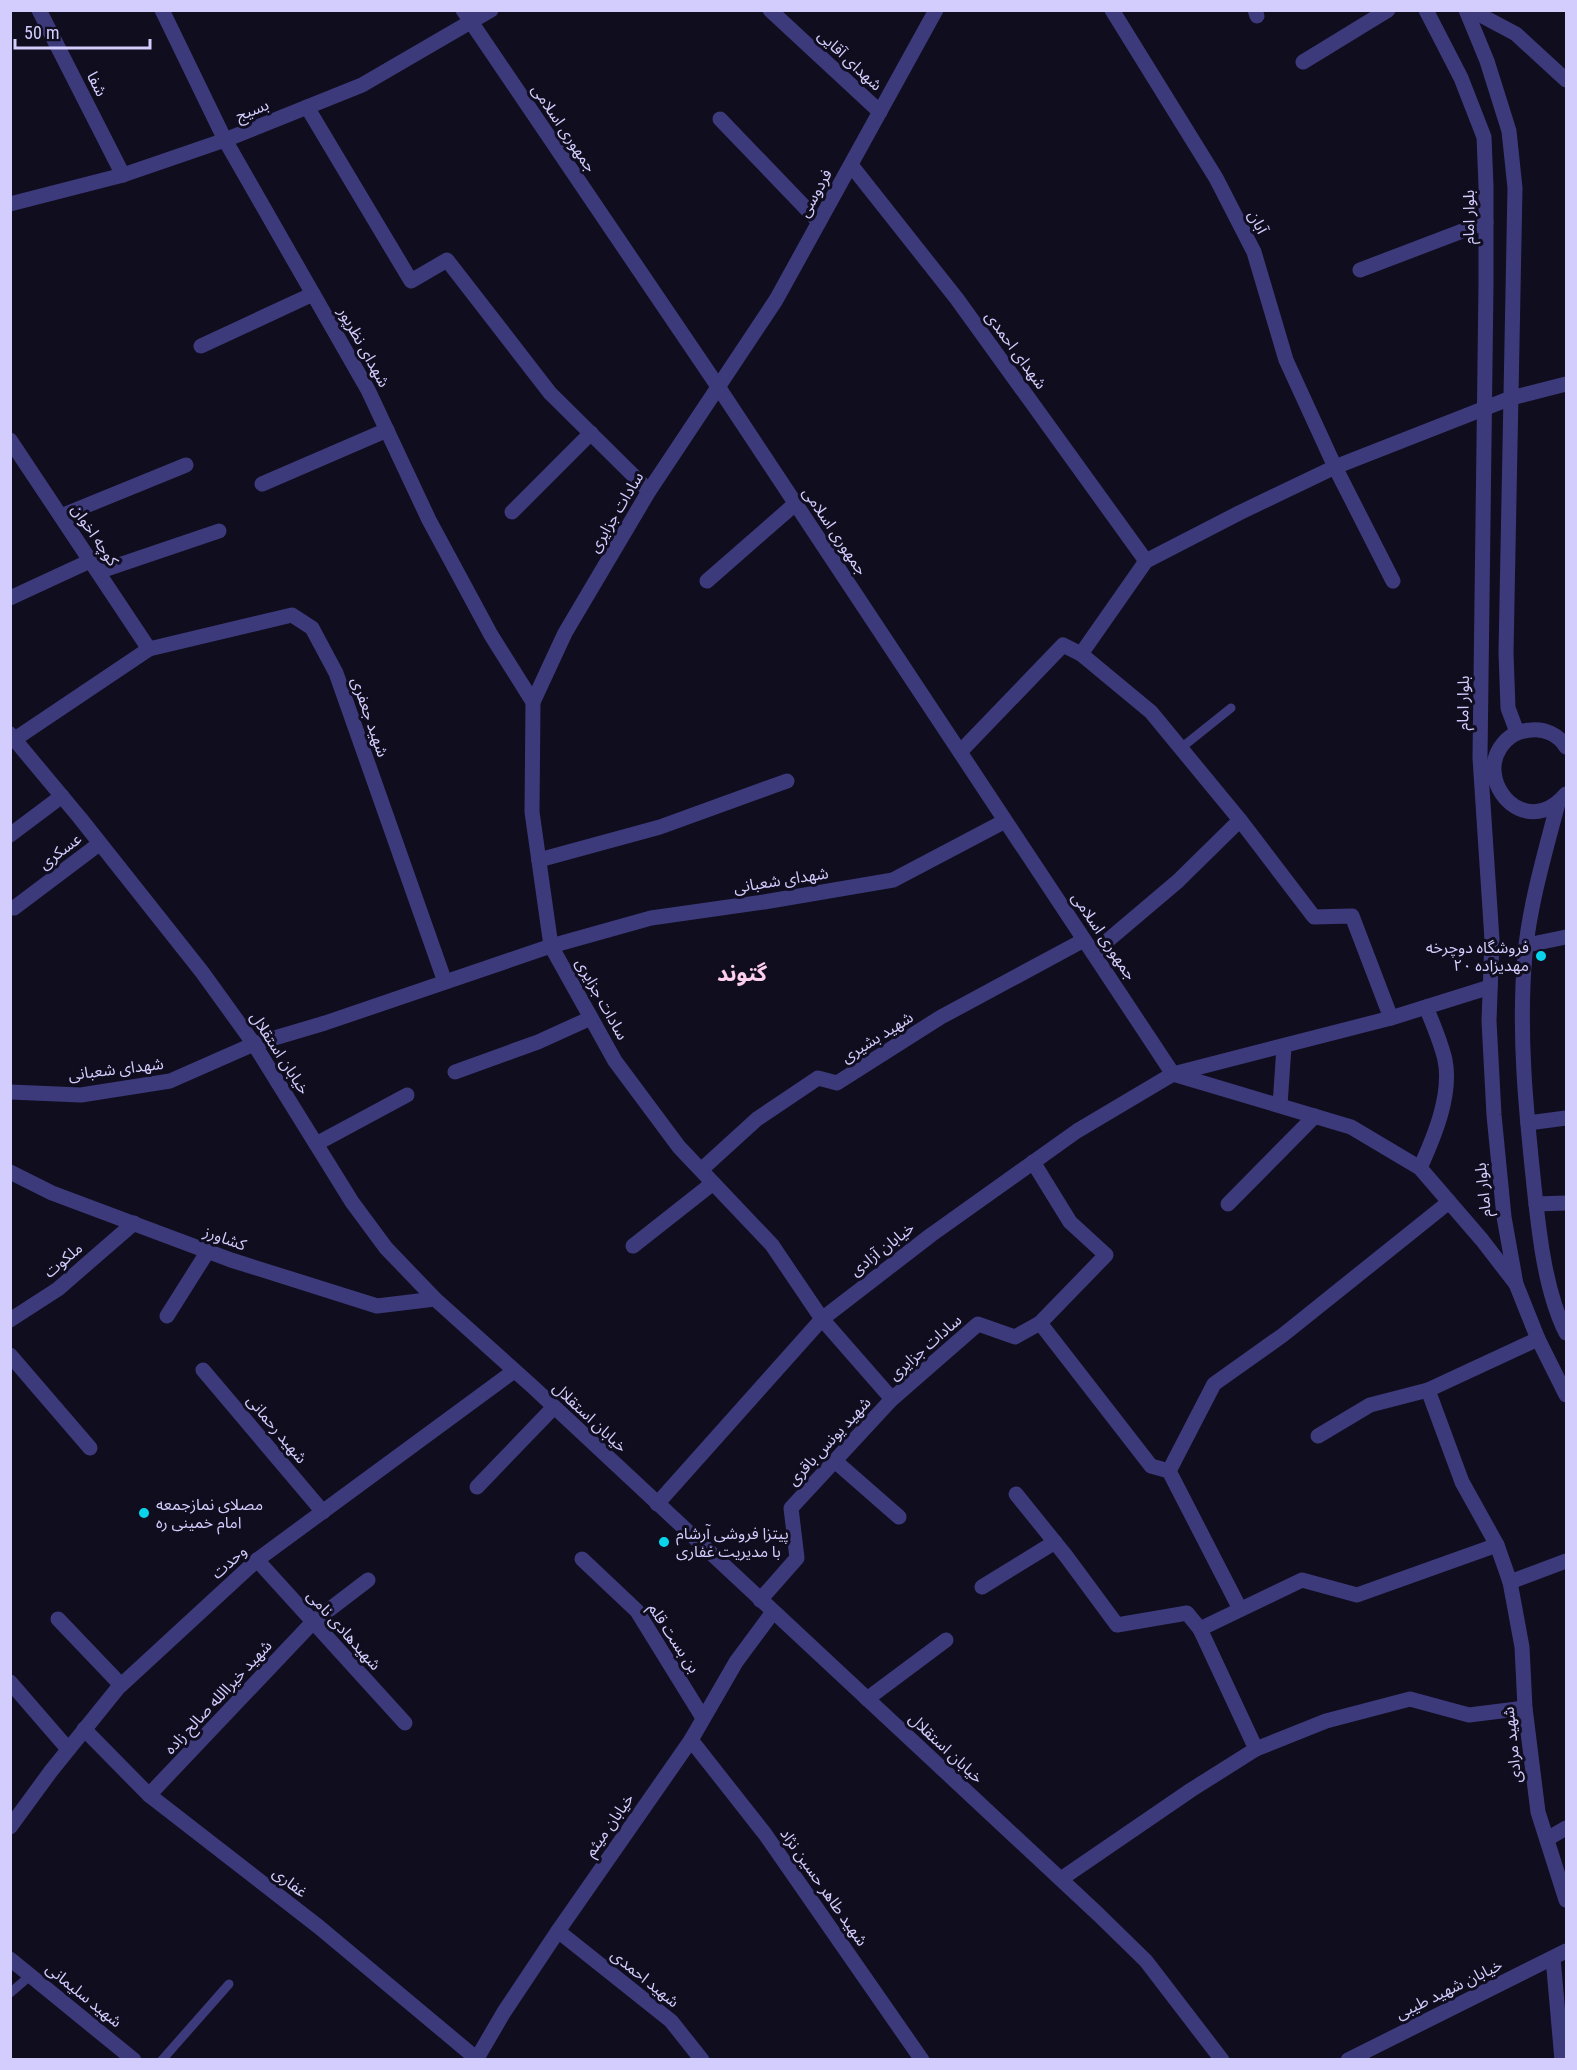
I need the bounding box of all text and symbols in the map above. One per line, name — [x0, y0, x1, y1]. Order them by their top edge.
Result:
scale bar — [15, 12, 150, 50]
text: 50 m — [24, 22, 59, 43]
street label: شهدای آقایی — [814, 25, 886, 95]
street label: شفا — [83, 68, 111, 100]
street label: جمهوری اسلامی — [528, 80, 600, 176]
street label: بسیج — [233, 95, 273, 128]
street label: فردوسی — [794, 166, 836, 220]
street label: بلوار امام — [1459, 190, 1481, 244]
street label: آبان — [1244, 207, 1272, 238]
street label: شهدای نظرپور — [333, 303, 394, 391]
street label: شهدای احمدی — [981, 307, 1051, 393]
street label: سادات جزایری — [585, 468, 647, 556]
street label: جمهوری اسلامی — [799, 483, 871, 579]
street label: کوچه اخوان — [67, 500, 123, 570]
street label: شهید جعفری — [348, 675, 392, 759]
street label: بلوار امام — [1453, 676, 1476, 731]
street label: عسکری — [35, 829, 85, 873]
street label: شهدای شعبانی — [732, 863, 830, 897]
street label: جمهوری اسلامی — [1068, 888, 1140, 984]
place label: فروشگاه دوچرخه ۲۰ مهدیزاده — [1426, 938, 1529, 975]
marker: فروشگاه دوچرخه ۲۰ مهدیزاده — [1534, 949, 1548, 963]
street label: سادات جزایری — [572, 955, 632, 1043]
district label: گتوند — [717, 961, 768, 986]
street label: شهید بشیری — [838, 1007, 916, 1067]
street label: خیابان استقلال — [245, 1008, 314, 1098]
street label: شهدای شعبانی — [67, 1054, 165, 1084]
street label: بلوار امام — [1471, 1162, 1498, 1218]
street label: خیابان آزادی — [846, 1218, 918, 1280]
street label: کشاورز — [200, 1221, 249, 1255]
street label: ملکوت — [40, 1238, 86, 1282]
street label: سادات جزایری — [885, 1310, 965, 1384]
street label: خیابان استقلال — [548, 1378, 631, 1457]
street label: شهید رحمانی — [243, 1391, 311, 1467]
street label: شهید یونس باقری — [783, 1393, 875, 1489]
place label: مصلای نمازجمعه امام خمینی ره — [156, 1495, 263, 1535]
marker: مصلای نمازجمعه امام خمینی ره — [137, 1506, 151, 1520]
place label: پیتزا فروشی آرشام با مدیریت غفاری — [676, 1524, 789, 1561]
marker: پیتزا فروشی آرشام با مدیریت غفاری — [657, 1535, 671, 1549]
street label: وحدت — [207, 1541, 251, 1583]
street label: شهیدهادی نامی — [303, 1586, 385, 1674]
street label: بن بست قلم — [642, 1599, 704, 1678]
street label: شهید خیراالله صالح زاده — [160, 1636, 278, 1760]
street label: شهید مرادی — [1499, 1706, 1525, 1784]
street label: خیابان استقلال — [904, 1709, 987, 1788]
street label: خیابان میثم — [580, 1790, 640, 1862]
street label: شهید طاهر حسین نژاد — [776, 1824, 872, 1950]
street label: غفاری — [269, 1863, 311, 1901]
street label: شهید احمدی — [607, 1945, 683, 2011]
street label: خیابان شهید طیبی — [1392, 1955, 1506, 2023]
street label: شهید سلیمانی — [42, 1959, 126, 2031]

